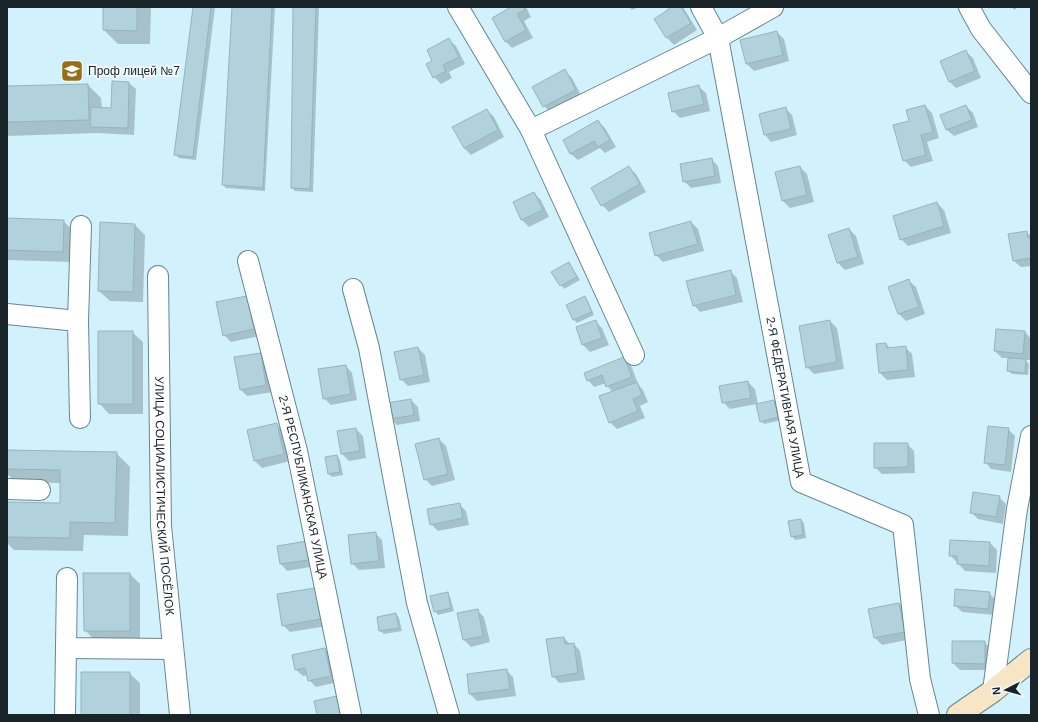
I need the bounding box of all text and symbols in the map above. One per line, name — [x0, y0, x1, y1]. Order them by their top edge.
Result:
school or university icon: Проф лицей №7 — [59, 58, 85, 84]
place label: Проф лицей №7 — [88, 64, 180, 78]
street label: 2-Я ФЕДЕРАТИВНАЯ УЛИЦА — [763, 316, 807, 479]
street label: УЛИЦА СОЦИАЛИСТИЧЕСКИЙ ПОСЁЛОК — [152, 376, 177, 616]
street label: 2-Я РЕСПУБЛИКАНСКАЯ УЛИЦА — [276, 394, 330, 581]
north arrow — [986, 670, 1026, 710]
text: N — [990, 686, 1002, 696]

